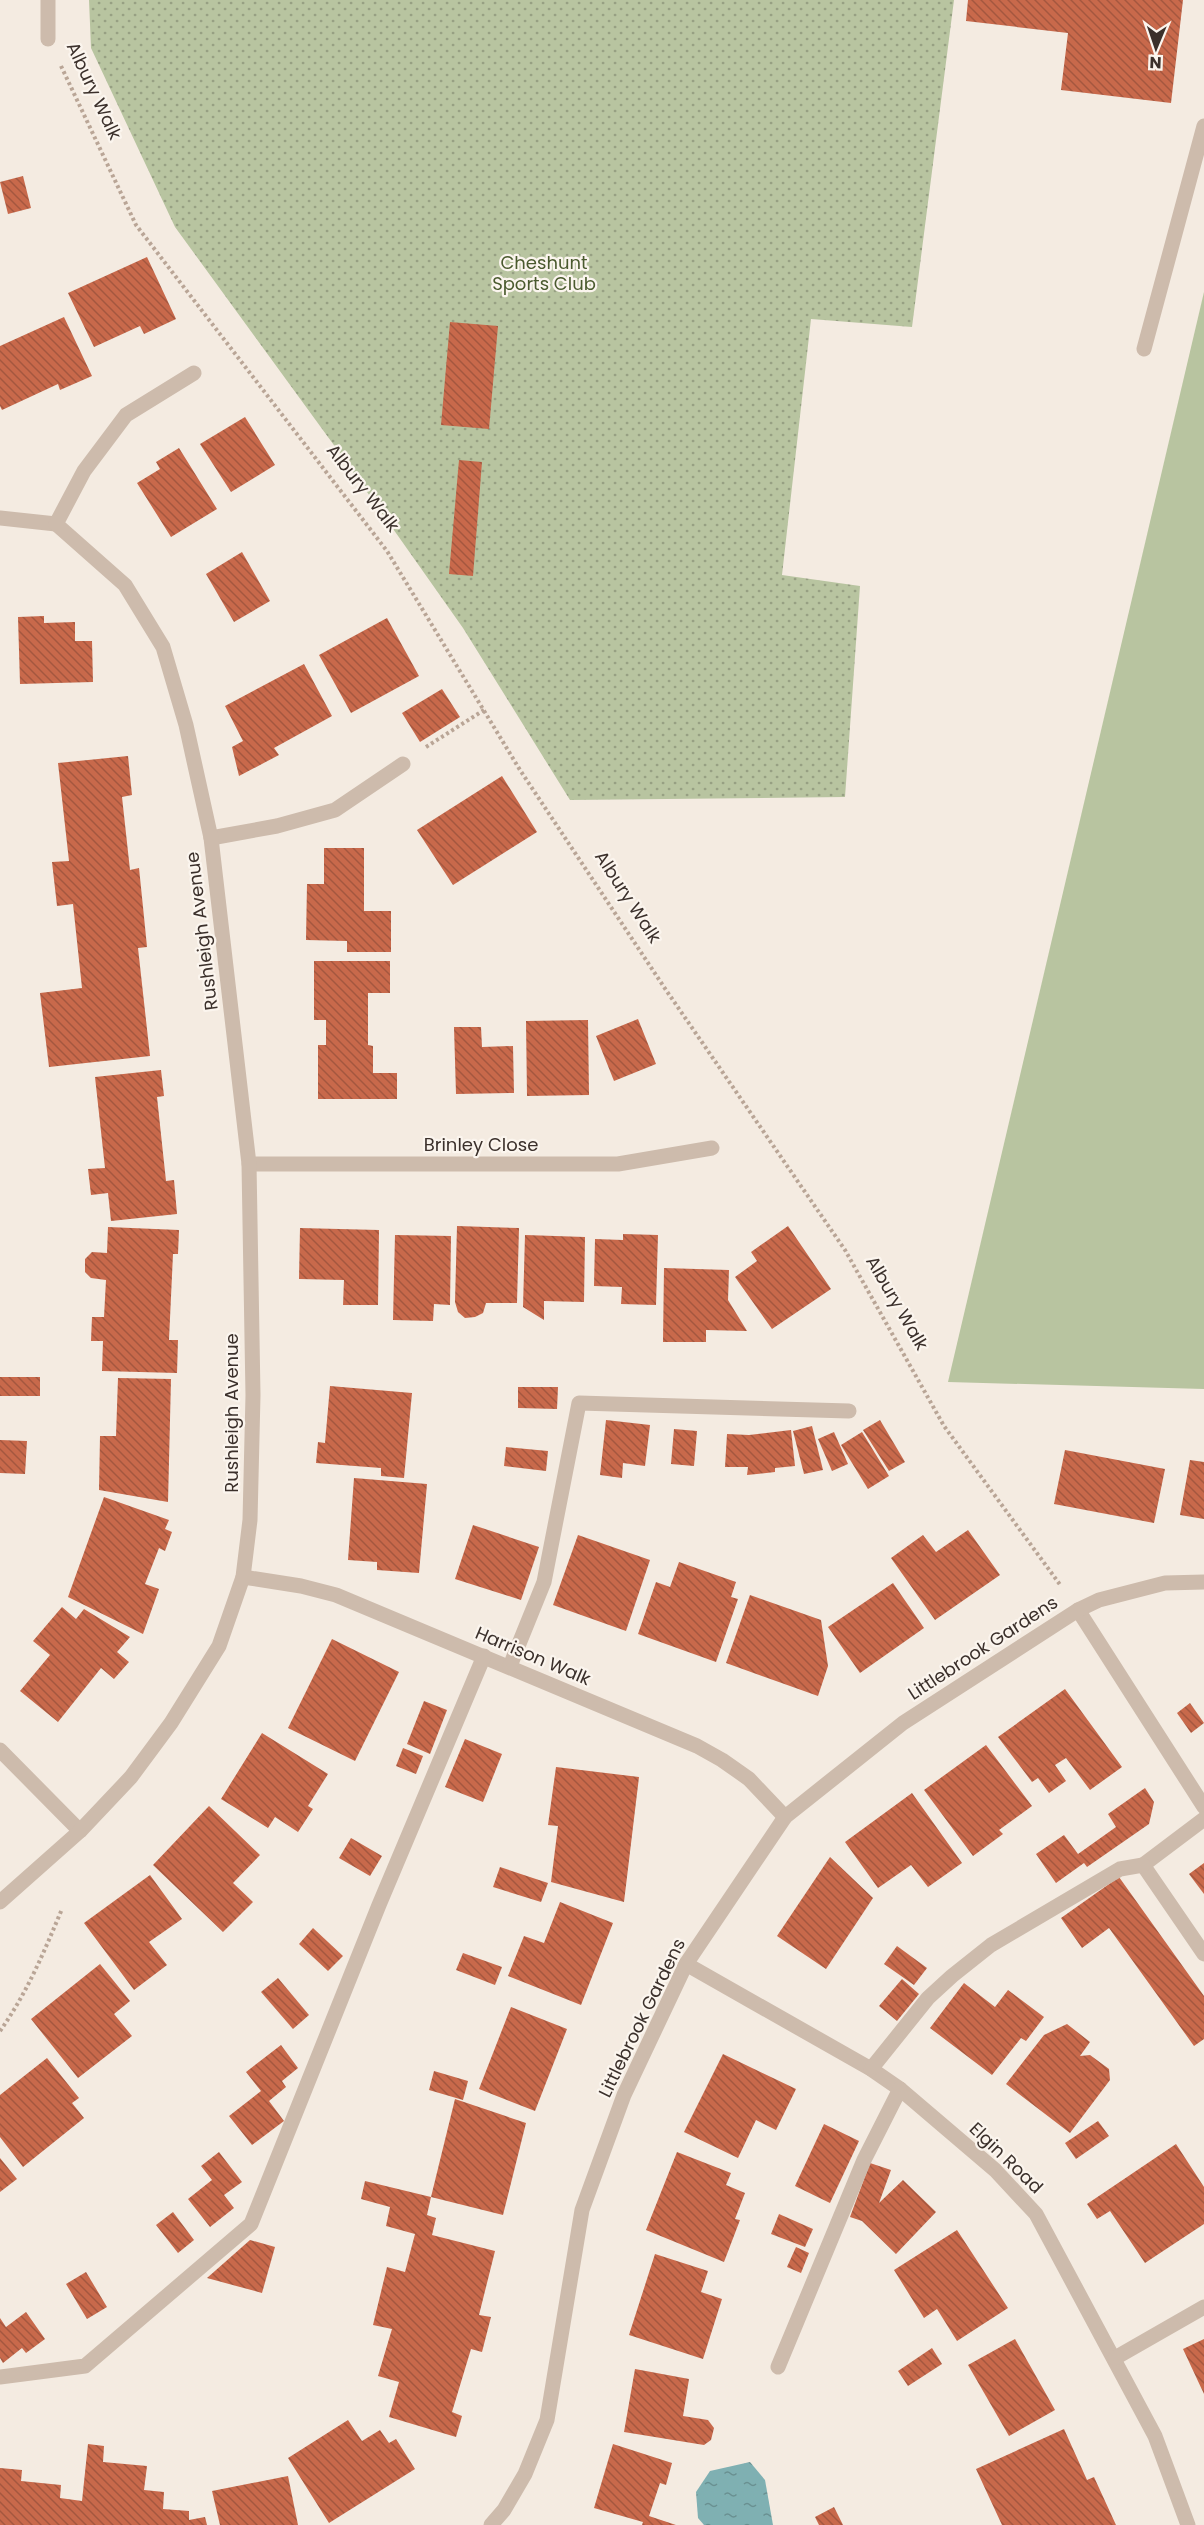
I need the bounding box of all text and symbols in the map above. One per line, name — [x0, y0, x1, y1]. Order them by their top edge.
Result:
north arrow — [1126, 18, 1186, 78]
street label: Albury Walk — [61, 38, 128, 144]
text: N — [1149, 51, 1162, 74]
park label: Cheshunt Sports Club — [492, 250, 596, 296]
street label: Albury Walk — [321, 438, 406, 537]
street label: Albury Walk — [589, 846, 668, 948]
street label: Rushleigh Avenue — [179, 850, 224, 1012]
street label: Brinley Close — [424, 1132, 538, 1157]
street label: Albury Walk — [860, 1251, 935, 1355]
street label: Rushleigh Avenue — [219, 1333, 244, 1493]
street label: Littlebrook Gardens — [903, 1590, 1063, 1705]
street label: Harrison Walk — [472, 1620, 595, 1691]
street label: Littlebrook Gardens — [592, 1934, 691, 2101]
street label: Elgin Road — [964, 2116, 1049, 2199]

